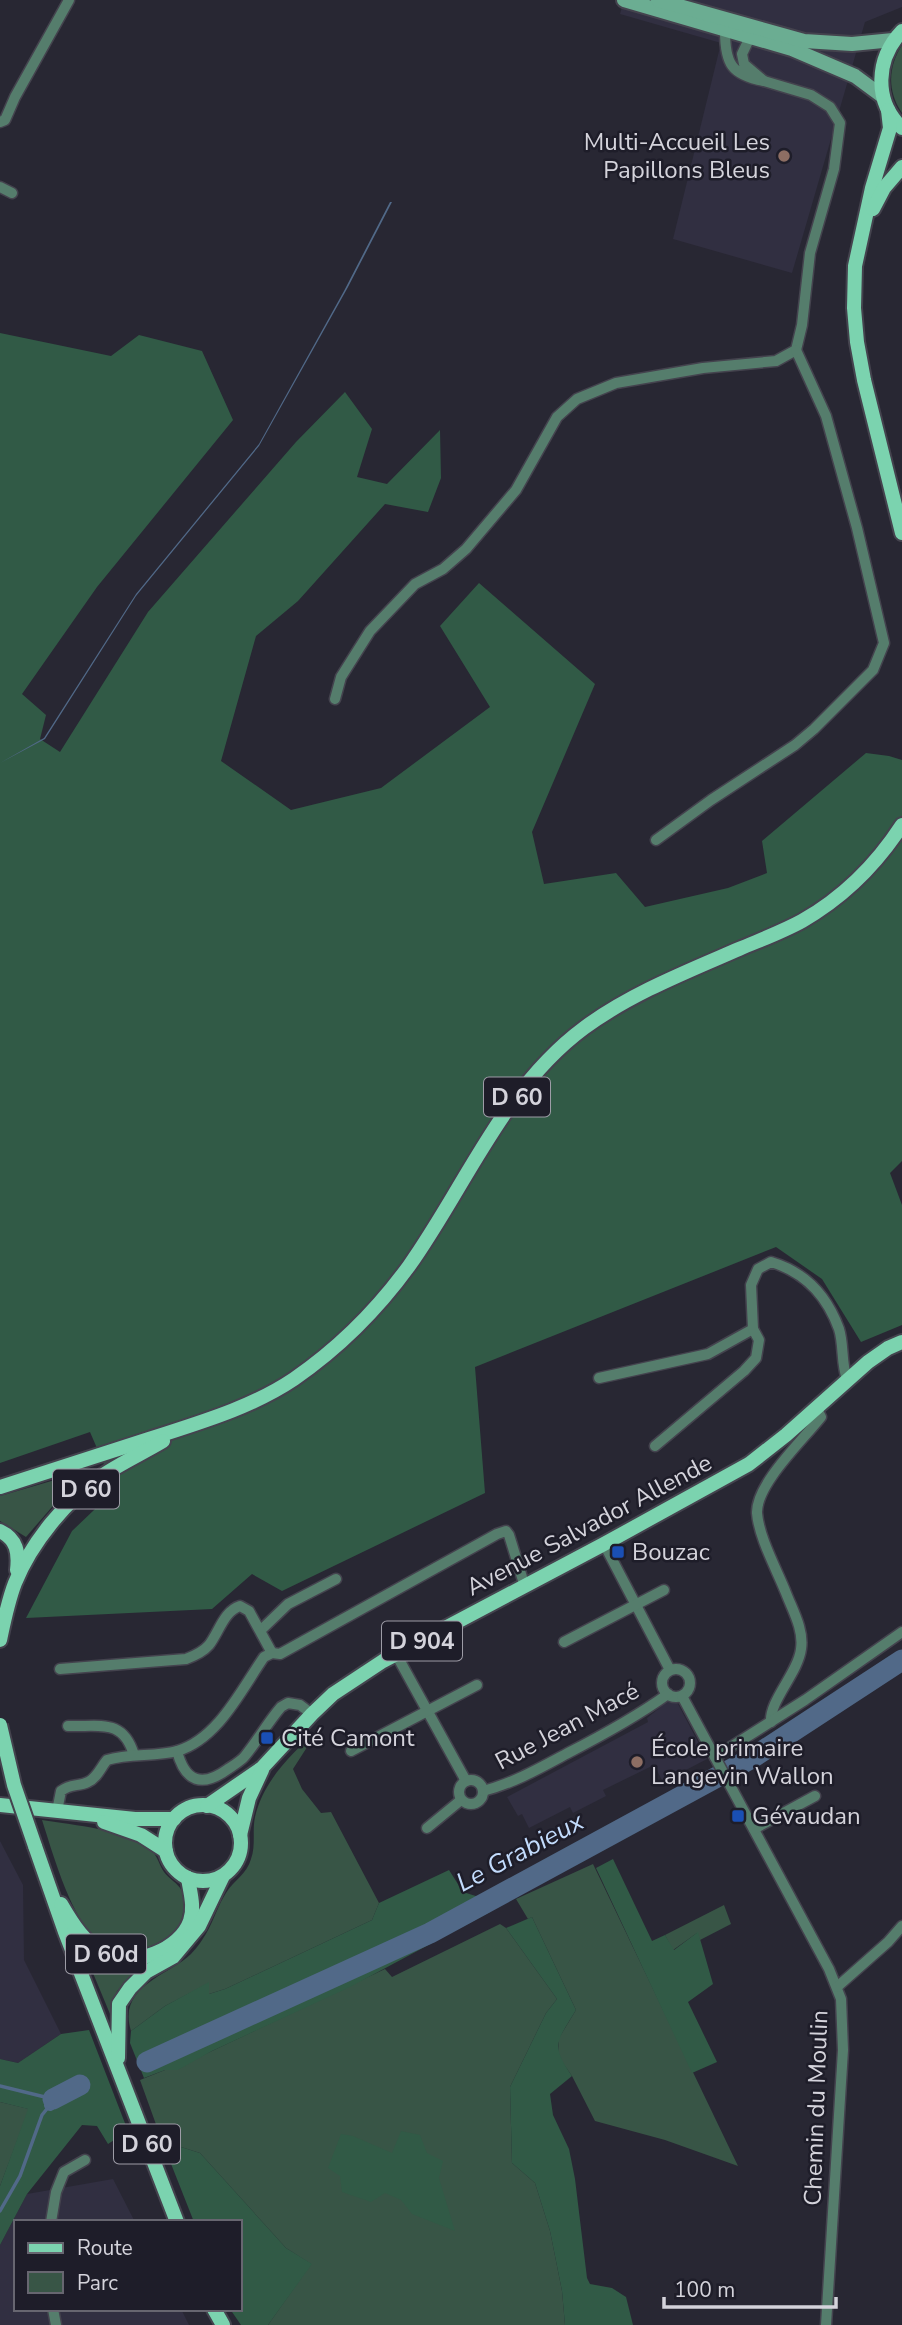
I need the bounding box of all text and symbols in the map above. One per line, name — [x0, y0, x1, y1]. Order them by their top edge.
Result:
place label: Multi-Accueil Les Papillons Bleus — [584, 126, 770, 186]
marker: Multi-Accueil Les Papillons Bleus — [776, 148, 792, 164]
road number: D 60 — [484, 1078, 550, 1116]
street label: Avenue Salvador Allende — [461, 1447, 717, 1603]
road number: D 60 — [53, 1470, 119, 1508]
place label: Bouzac — [632, 1536, 710, 1568]
marker: Bouzac — [610, 1544, 626, 1560]
road number: D 904 — [382, 1622, 462, 1660]
street label: Rue Jean Macé — [490, 1675, 644, 1777]
place label: Cité Camont — [281, 1722, 415, 1754]
marker: Cité Camont — [259, 1730, 275, 1746]
place label: École primaire Langevin Wallon — [651, 1732, 834, 1792]
marker: École primaire Langevin Wallon — [629, 1754, 645, 1770]
place label: Gévaudan — [752, 1800, 861, 1832]
water label: Le Grabieux — [450, 1803, 591, 1900]
marker: Gévaudan — [730, 1808, 746, 1824]
road number: D 60d — [66, 1935, 146, 1974]
street label: Chemin du Moulin — [797, 2010, 835, 2206]
road number: D 60 — [114, 2124, 180, 2164]
legend — [14, 2220, 242, 2311]
text: Route — [77, 2234, 133, 2262]
scale bar — [664, 2266, 836, 2310]
text: Parc — [77, 2269, 118, 2297]
text: 100 m — [674, 2276, 735, 2304]

